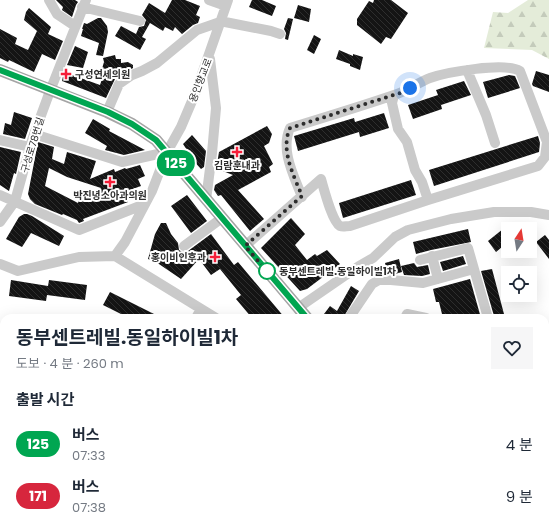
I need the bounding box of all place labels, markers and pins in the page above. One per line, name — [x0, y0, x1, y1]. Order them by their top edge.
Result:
place label: 구성연세의원 — [75, 67, 130, 82]
marker: 구성연세의원 — [60, 68, 72, 80]
marker: 김람훈내과 — [231, 146, 243, 158]
place label: 김람훈내과 — [214, 158, 260, 173]
marker: 박진녕소아과의원 — [104, 176, 116, 188]
place label: 박진녕소아과의원 — [73, 188, 147, 203]
place label: 홍이비인후과 — [151, 250, 206, 265]
marker: 홍이비인후과 — [209, 251, 221, 263]
marker: 동부센트레빌.동일하이빌1차 — [258, 262, 276, 280]
place label: 동부센트레빌.동일하이빌1차 — [279, 264, 397, 279]

